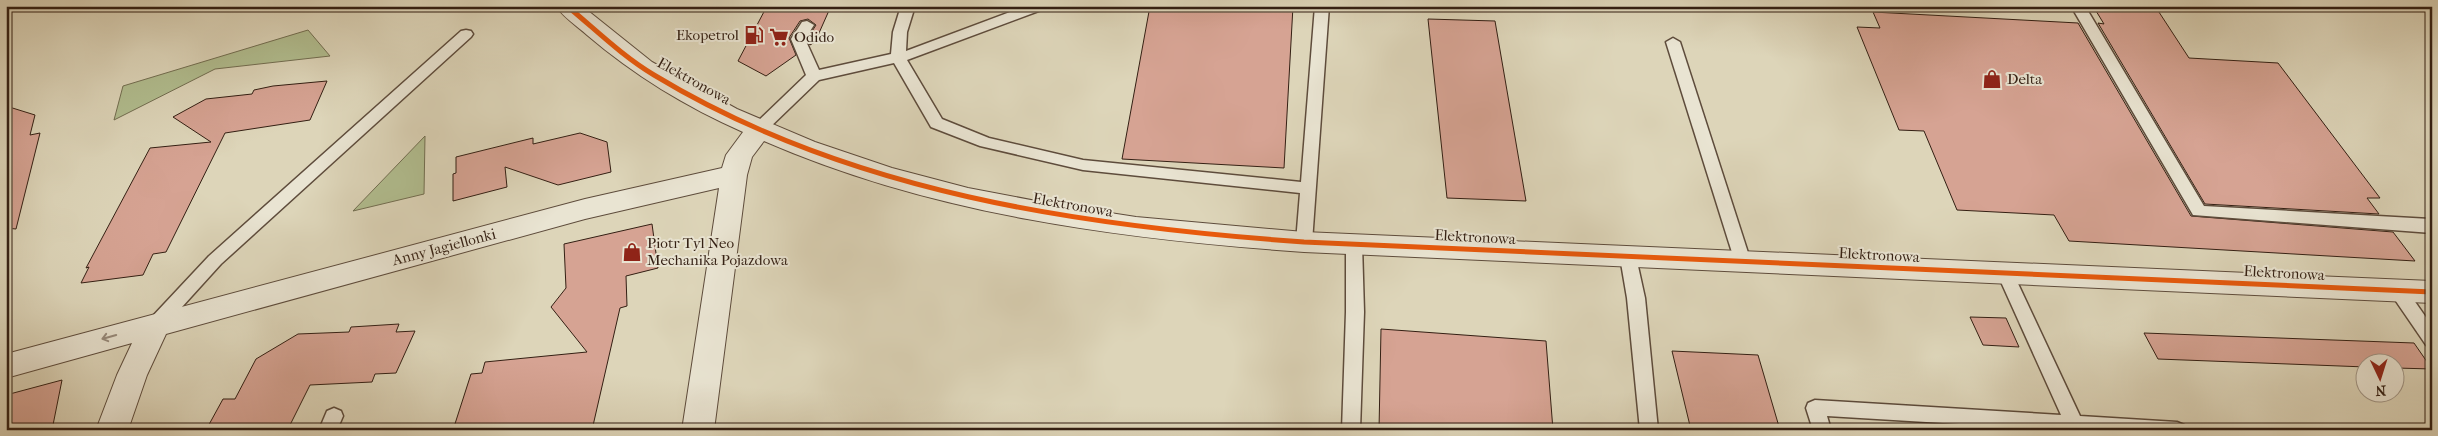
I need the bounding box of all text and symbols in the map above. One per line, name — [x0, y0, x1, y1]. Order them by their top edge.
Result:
fuel station icon: Ekopetrol — [743, 24, 765, 46]
place label: Ekopetrol — [676, 26, 739, 44]
supermarket icon: Odido — [768, 26, 790, 48]
place label: Odido — [794, 28, 835, 46]
street label: Elektronowa — [654, 53, 735, 109]
shop icon: Delta — [1981, 68, 2003, 90]
place label: Delta — [2007, 70, 2043, 88]
street label: Elektronowa — [1031, 189, 1116, 221]
street label: Anny Jagiellonki — [389, 224, 498, 270]
street label: Elektronowa — [1434, 226, 1517, 248]
place label: Piotr Tyl Neo Mechanika Pojazdowa — [647, 234, 789, 269]
shop icon: Piotr Tyl Neo Mechanika Pojazdowa — [621, 241, 643, 263]
street label: Elektronowa — [1838, 244, 1921, 266]
street label: Elektronowa — [2243, 262, 2326, 284]
one-way arrow — [102, 333, 118, 342]
north arrow — [2356, 354, 2406, 404]
text: N — [2375, 382, 2387, 399]

